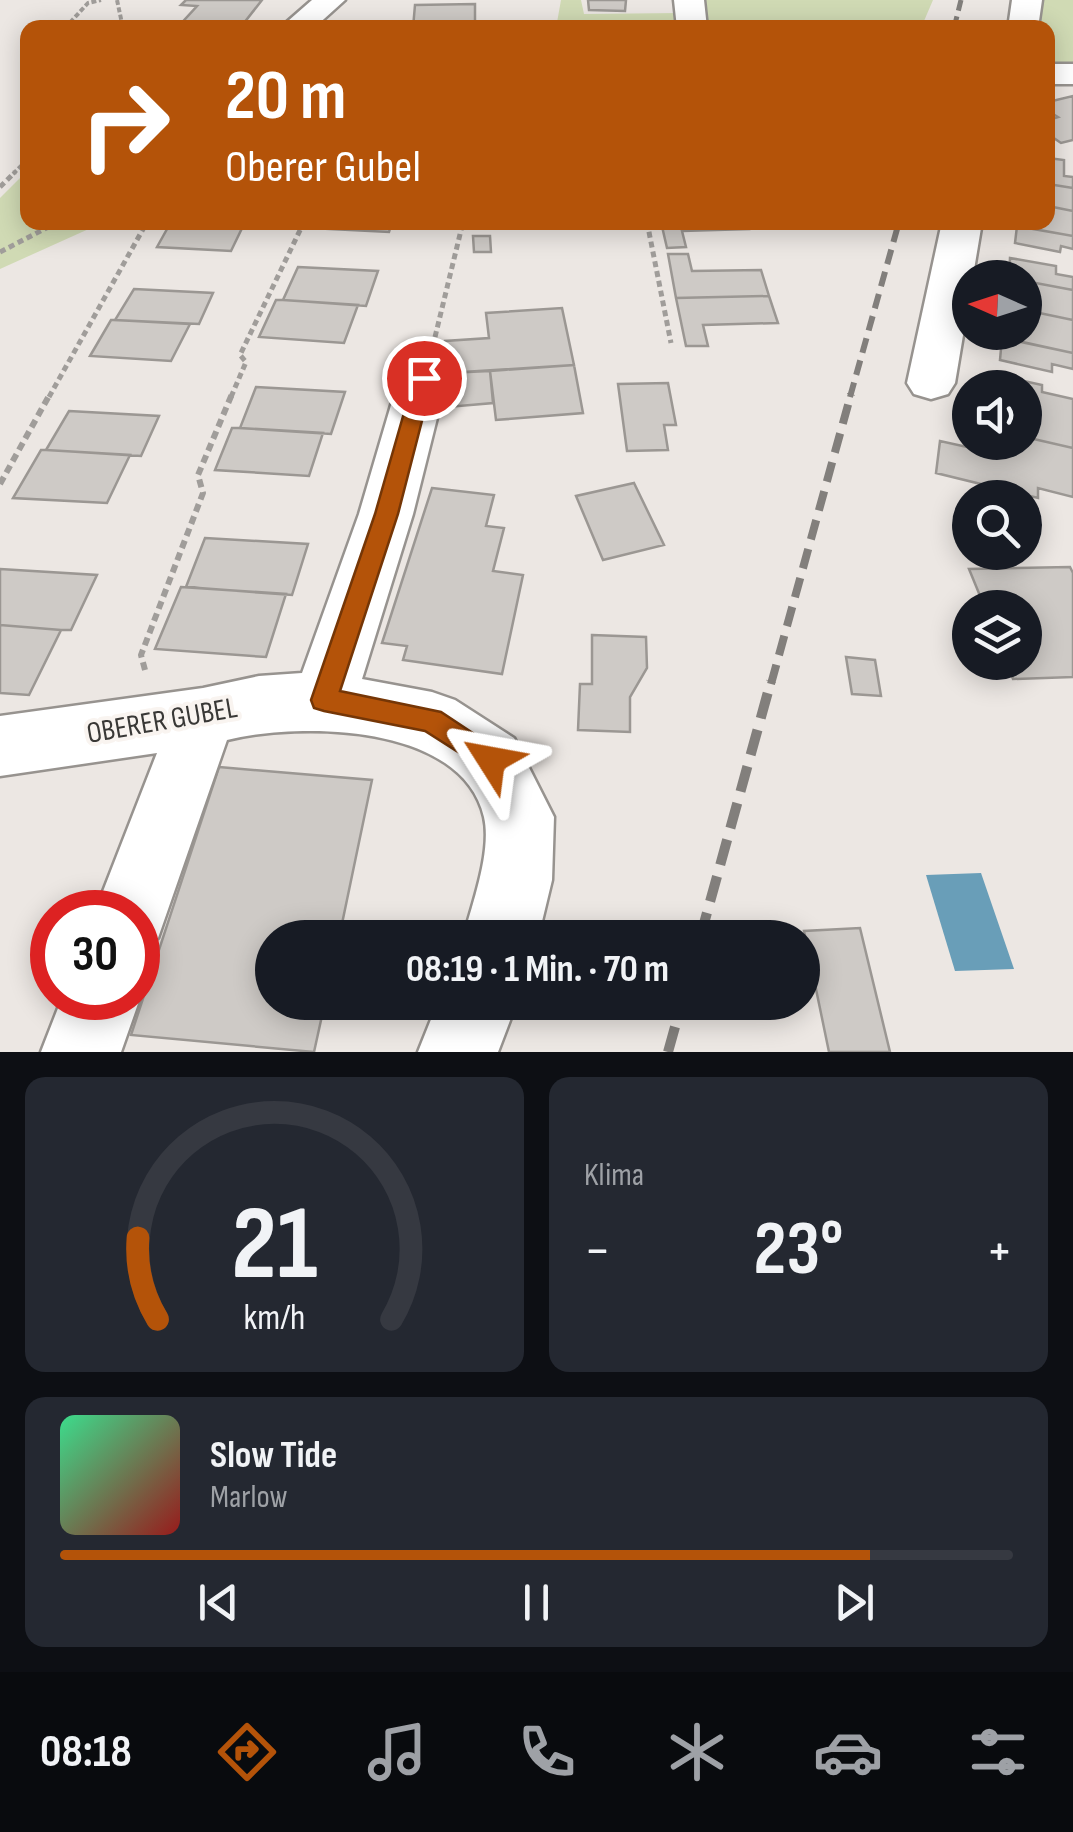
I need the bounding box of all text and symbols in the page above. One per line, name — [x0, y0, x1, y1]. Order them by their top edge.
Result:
text: 20 m — [225, 55, 346, 139]
icon: right — [60, 60, 190, 190]
text: Oberer Gubel — [225, 140, 421, 195]
north arrow — [952, 260, 1042, 350]
map controls — [952, 260, 1042, 680]
pin — [382, 336, 467, 421]
icon: arrive — [397, 351, 452, 406]
button: sound — [952, 370, 1042, 460]
button: search — [952, 480, 1042, 570]
button: layers — [952, 590, 1042, 680]
street label: OBERER GUBEL — [84, 690, 240, 752]
position arrow — [439, 708, 543, 812]
speed limit sign: 30 — [30, 890, 160, 1020]
text: 08:19 · 1 Min. · 70 m — [406, 947, 669, 992]
text: Klima — [584, 1156, 644, 1195]
text: 21 — [231, 1183, 318, 1308]
text: 23° — [753, 1205, 844, 1296]
text: − — [584, 1218, 611, 1285]
text: + — [986, 1218, 1013, 1285]
text: km/h — [244, 1297, 305, 1340]
text: Slow Tide — [210, 1433, 337, 1478]
text: Marlow — [210, 1478, 288, 1517]
icon: previous — [191, 1575, 246, 1630]
icon: pause — [509, 1575, 564, 1630]
icon: next — [827, 1575, 882, 1630]
icon: directions — [212, 1717, 282, 1787]
icon: music — [362, 1717, 432, 1787]
icon: phone — [512, 1717, 582, 1787]
icon: climate — [662, 1717, 732, 1787]
icon: car — [813, 1717, 883, 1787]
icon: filters — [963, 1717, 1033, 1787]
text: 08:18 — [40, 1725, 132, 1780]

